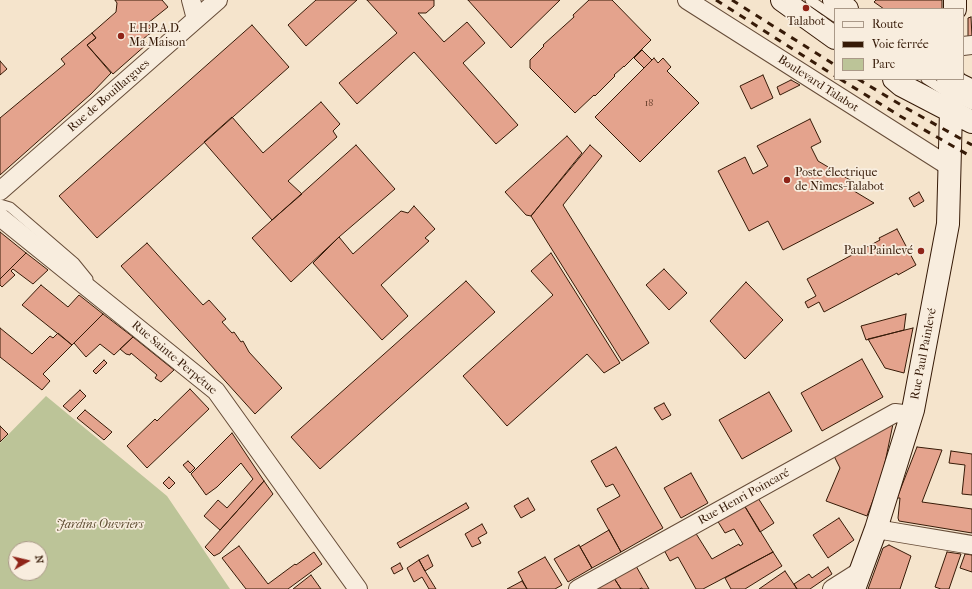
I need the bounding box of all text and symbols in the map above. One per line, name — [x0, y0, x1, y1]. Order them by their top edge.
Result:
marker: Talabot — [801, 3, 811, 13]
legend — [834, 8, 964, 80]
place label: Talabot — [787, 15, 825, 29]
text: Route — [872, 17, 904, 31]
place label: E.H.P.A.D. Ma Maison — [129, 22, 186, 50]
marker: E.H.P.A.D. Ma Maison — [116, 31, 126, 41]
text: Voie ferrée — [872, 37, 929, 51]
street label: Boulevard Talabot — [775, 53, 861, 115]
street label: Rue de Bouillargues — [65, 56, 153, 136]
text: Parc — [872, 57, 895, 71]
house number: 18 — [645, 98, 653, 110]
place label: Poste électrique de Nîmes-Talabot — [795, 166, 884, 194]
marker: Poste électrique de Nîmes-Talabot — [782, 175, 792, 185]
place label: Paul Painlevé — [844, 244, 913, 258]
marker: Paul Painlevé — [916, 246, 926, 256]
street label: Rue Paul Painlevé — [908, 307, 940, 401]
street label: Rue Sainte-Perpétue — [128, 318, 220, 398]
street label: Rue Henri Poincaré — [696, 466, 792, 528]
park label: Jardins Ouvriers — [57, 518, 143, 532]
north arrow — [8, 541, 48, 581]
text: N — [32, 554, 46, 564]

